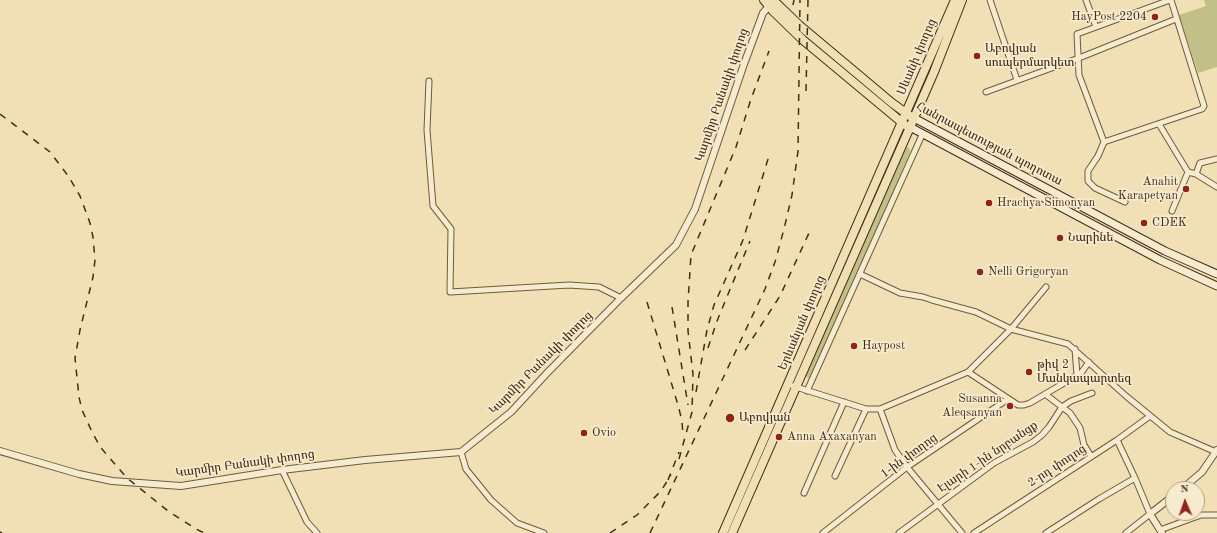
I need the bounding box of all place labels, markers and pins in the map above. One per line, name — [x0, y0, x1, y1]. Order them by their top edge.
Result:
place label: HayPost 2204 — [1071, 10, 1147, 24]
marker: HayPost 2204 — [1150, 12, 1160, 22]
place label: Աբովյան սուպերմարկետ — [985, 42, 1074, 70]
marker: Աբովյան սուպերմարկետ — [972, 51, 982, 61]
place label: Anahit Karapetyan — [1118, 175, 1178, 203]
marker: Anahit Karapetyan — [1181, 184, 1191, 194]
place label: Hrachya Simonyan — [997, 196, 1095, 210]
marker: Hrachya Simonyan — [984, 198, 994, 208]
place label: CDEK — [1152, 216, 1187, 230]
marker: CDEK — [1139, 218, 1149, 228]
place label: Նարինե — [1068, 231, 1113, 245]
marker: Նարինե — [1055, 233, 1065, 243]
place label: Nelli Grigoryan — [988, 265, 1068, 279]
marker: Nelli Grigoryan — [975, 267, 985, 277]
place label: Haypost — [862, 339, 905, 353]
marker: Haypost — [849, 341, 859, 351]
place label: թիվ 2 Մանկապարտեզ — [1037, 358, 1132, 386]
marker: թիվ 2 Մանկապարտեզ — [1024, 367, 1034, 377]
place label: Susanna Aleqsanyan — [942, 392, 1002, 420]
marker: Susanna Aleqsanyan — [1005, 401, 1015, 411]
place label: Աբովյան — [739, 411, 790, 425]
marker: Աբովյան — [724, 412, 736, 424]
place label: Ovio — [592, 426, 616, 440]
marker: Ovio — [579, 428, 589, 438]
place label: Anna Axaxanyan — [787, 430, 877, 444]
marker: Anna Axaxanyan — [774, 432, 784, 442]

